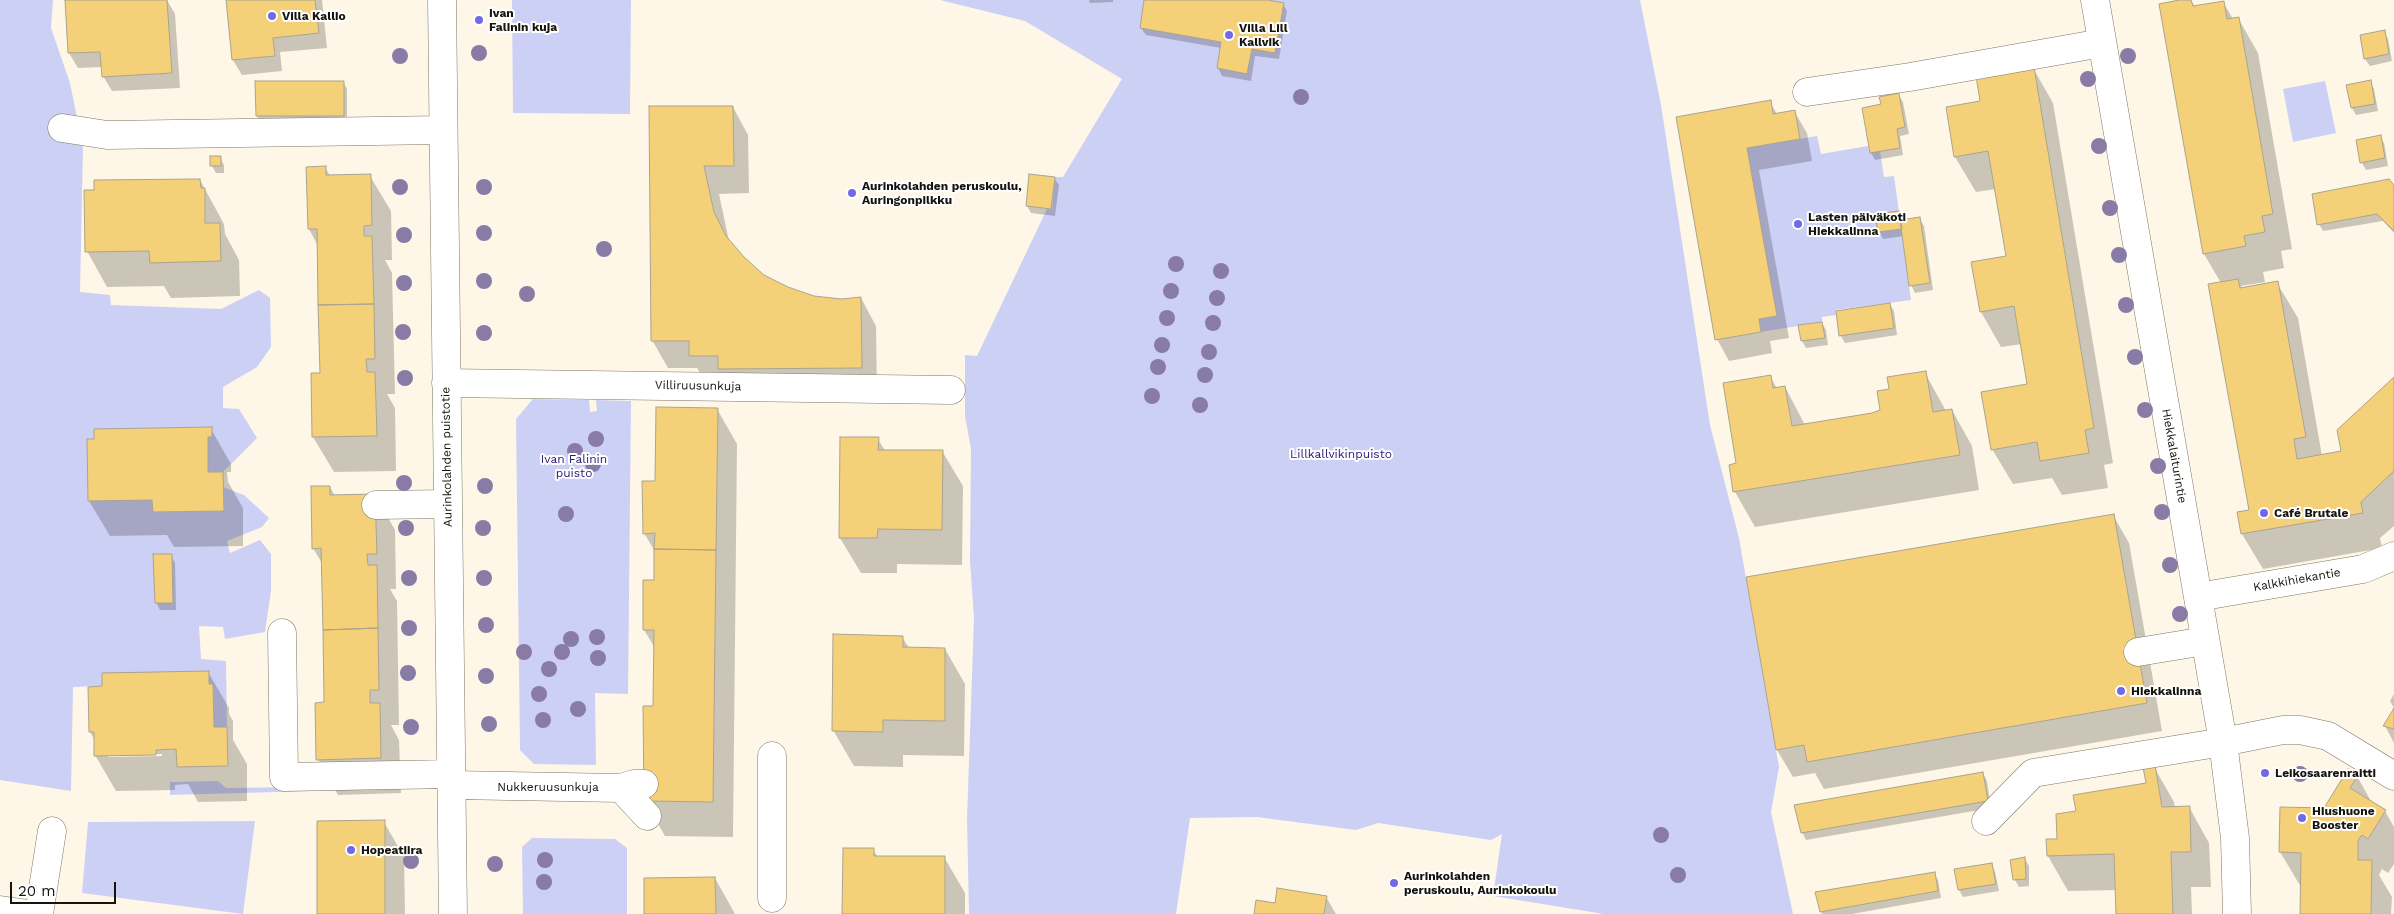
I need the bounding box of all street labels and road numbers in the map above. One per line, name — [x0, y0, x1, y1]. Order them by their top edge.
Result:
street label: Villiruusunkuja — [655, 378, 741, 394]
street label: Aurinkolahden puistotie — [439, 387, 455, 527]
street label: Hiekkalaiturintie — [2159, 408, 2189, 504]
street label: Kalkkihiekantie — [2252, 565, 2342, 595]
street label: Nukkeruusunkuja — [497, 780, 599, 794]

